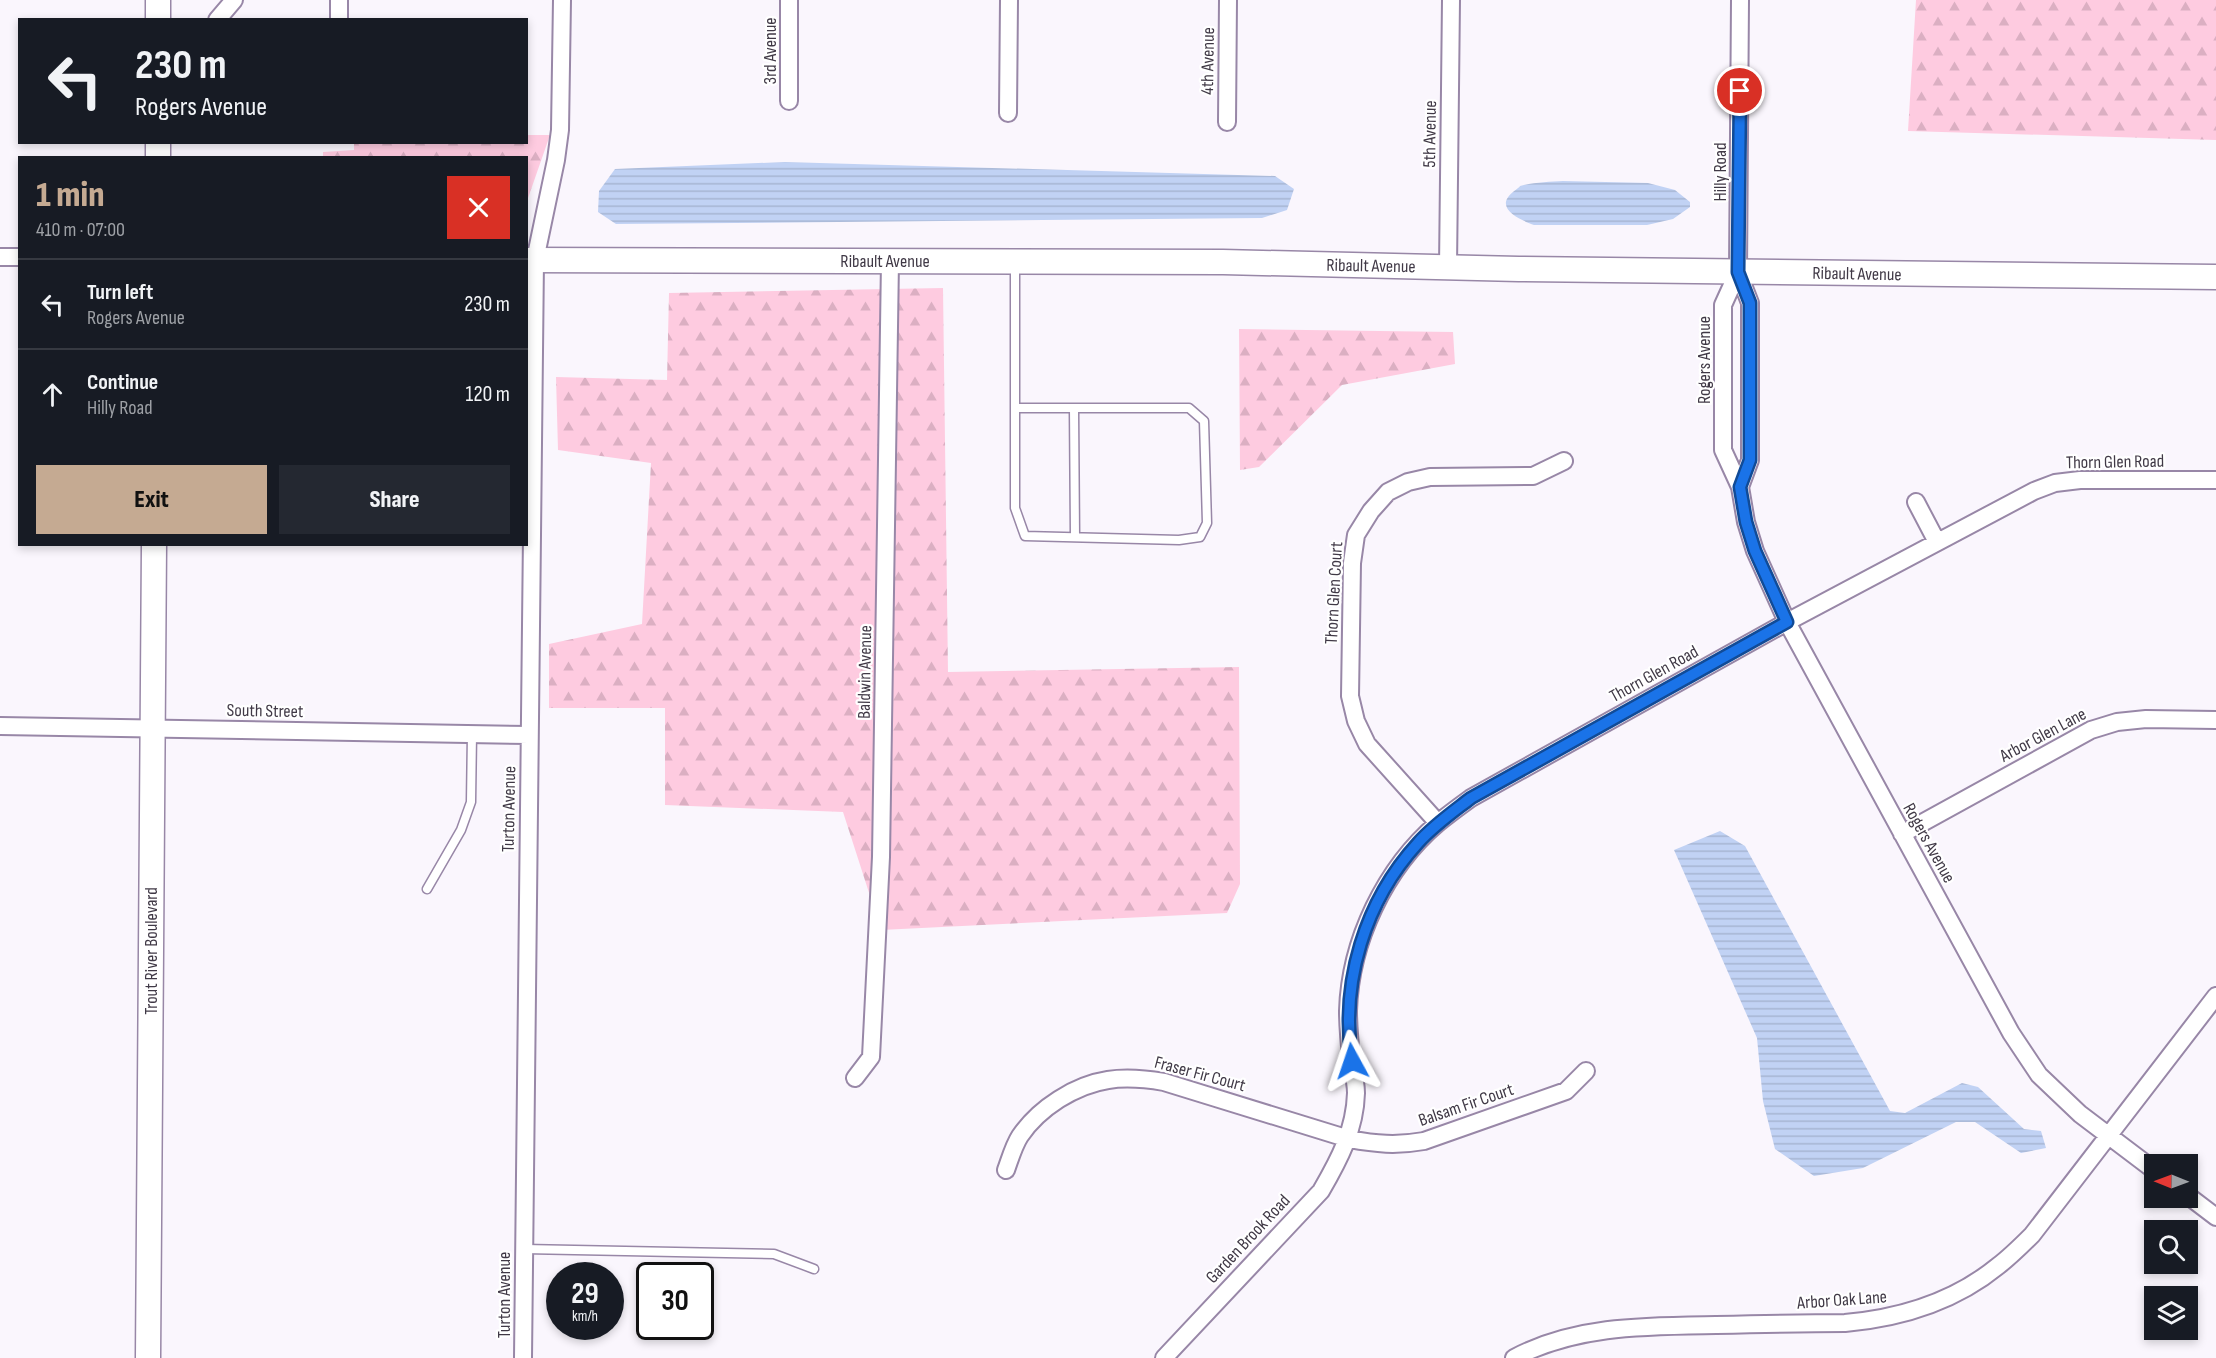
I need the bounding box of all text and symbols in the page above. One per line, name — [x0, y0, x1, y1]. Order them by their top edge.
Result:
street label: 3rd Avenue — [760, 18, 781, 84]
street label: 4th Avenue — [1197, 27, 1219, 95]
text: 230 m — [135, 40, 227, 91]
icon: left — [36, 42, 114, 120]
pin — [1714, 65, 1765, 116]
icon: arrive — [1723, 74, 1756, 107]
text: Rogers Avenue — [135, 91, 267, 123]
street label: 5th Avenue — [1419, 100, 1441, 168]
street label: Hilly Road — [1710, 143, 1731, 202]
text: 1 min — [36, 174, 104, 217]
button: close — [447, 176, 510, 239]
text: 410 m · 07:00 — [36, 218, 125, 242]
street label: Ribault Avenue — [840, 251, 930, 272]
street label: Ribault Avenue — [1326, 255, 1416, 277]
street label: Ribault Avenue — [1812, 263, 1902, 285]
text: Turn left — [87, 279, 153, 306]
icon: left — [36, 288, 69, 321]
text: 230 m — [464, 291, 510, 318]
text: Rogers Avenue — [87, 306, 185, 330]
street label: Rogers Avenue — [1694, 316, 1715, 404]
text: Continue — [87, 369, 158, 396]
icon: ahead — [36, 378, 69, 411]
text: 120 m — [466, 381, 510, 408]
text: Hilly Road — [87, 396, 153, 420]
street label: Thorn Glen Road — [2066, 451, 2164, 473]
button: Exit — [36, 465, 267, 534]
button: Share — [279, 465, 510, 534]
street label: Thorn Glen Court — [1321, 541, 1347, 645]
street label: Baldwin Avenue — [854, 625, 876, 719]
street label: Thorn Glen Road — [1606, 641, 1702, 707]
street label: South Street — [226, 700, 304, 722]
street label: Arbor Glen Lane — [1995, 703, 2090, 767]
street label: Turton Avenue — [498, 766, 520, 852]
street label: Rogers Avenue — [1898, 799, 1960, 887]
street label: Trout River Boulevard — [141, 887, 162, 1015]
position arrow — [1320, 1029, 1384, 1093]
street label: Fraser Fir Court — [1152, 1052, 1248, 1096]
street label: Balsam Fir Court — [1416, 1079, 1517, 1131]
north arrow — [2144, 1154, 2198, 1208]
map controls — [2144, 1154, 2198, 1340]
street label: Garden Brook Road — [1202, 1190, 1294, 1288]
button: search — [2144, 1220, 2198, 1274]
street label: Turton Avenue — [494, 1252, 515, 1338]
speed limit sign: 30 — [636, 1262, 714, 1340]
text: 29 — [571, 1276, 599, 1312]
street label: Arbor Oak Lane — [1795, 1286, 1888, 1314]
button: layers — [2144, 1286, 2198, 1340]
text: km/h — [572, 1307, 598, 1326]

